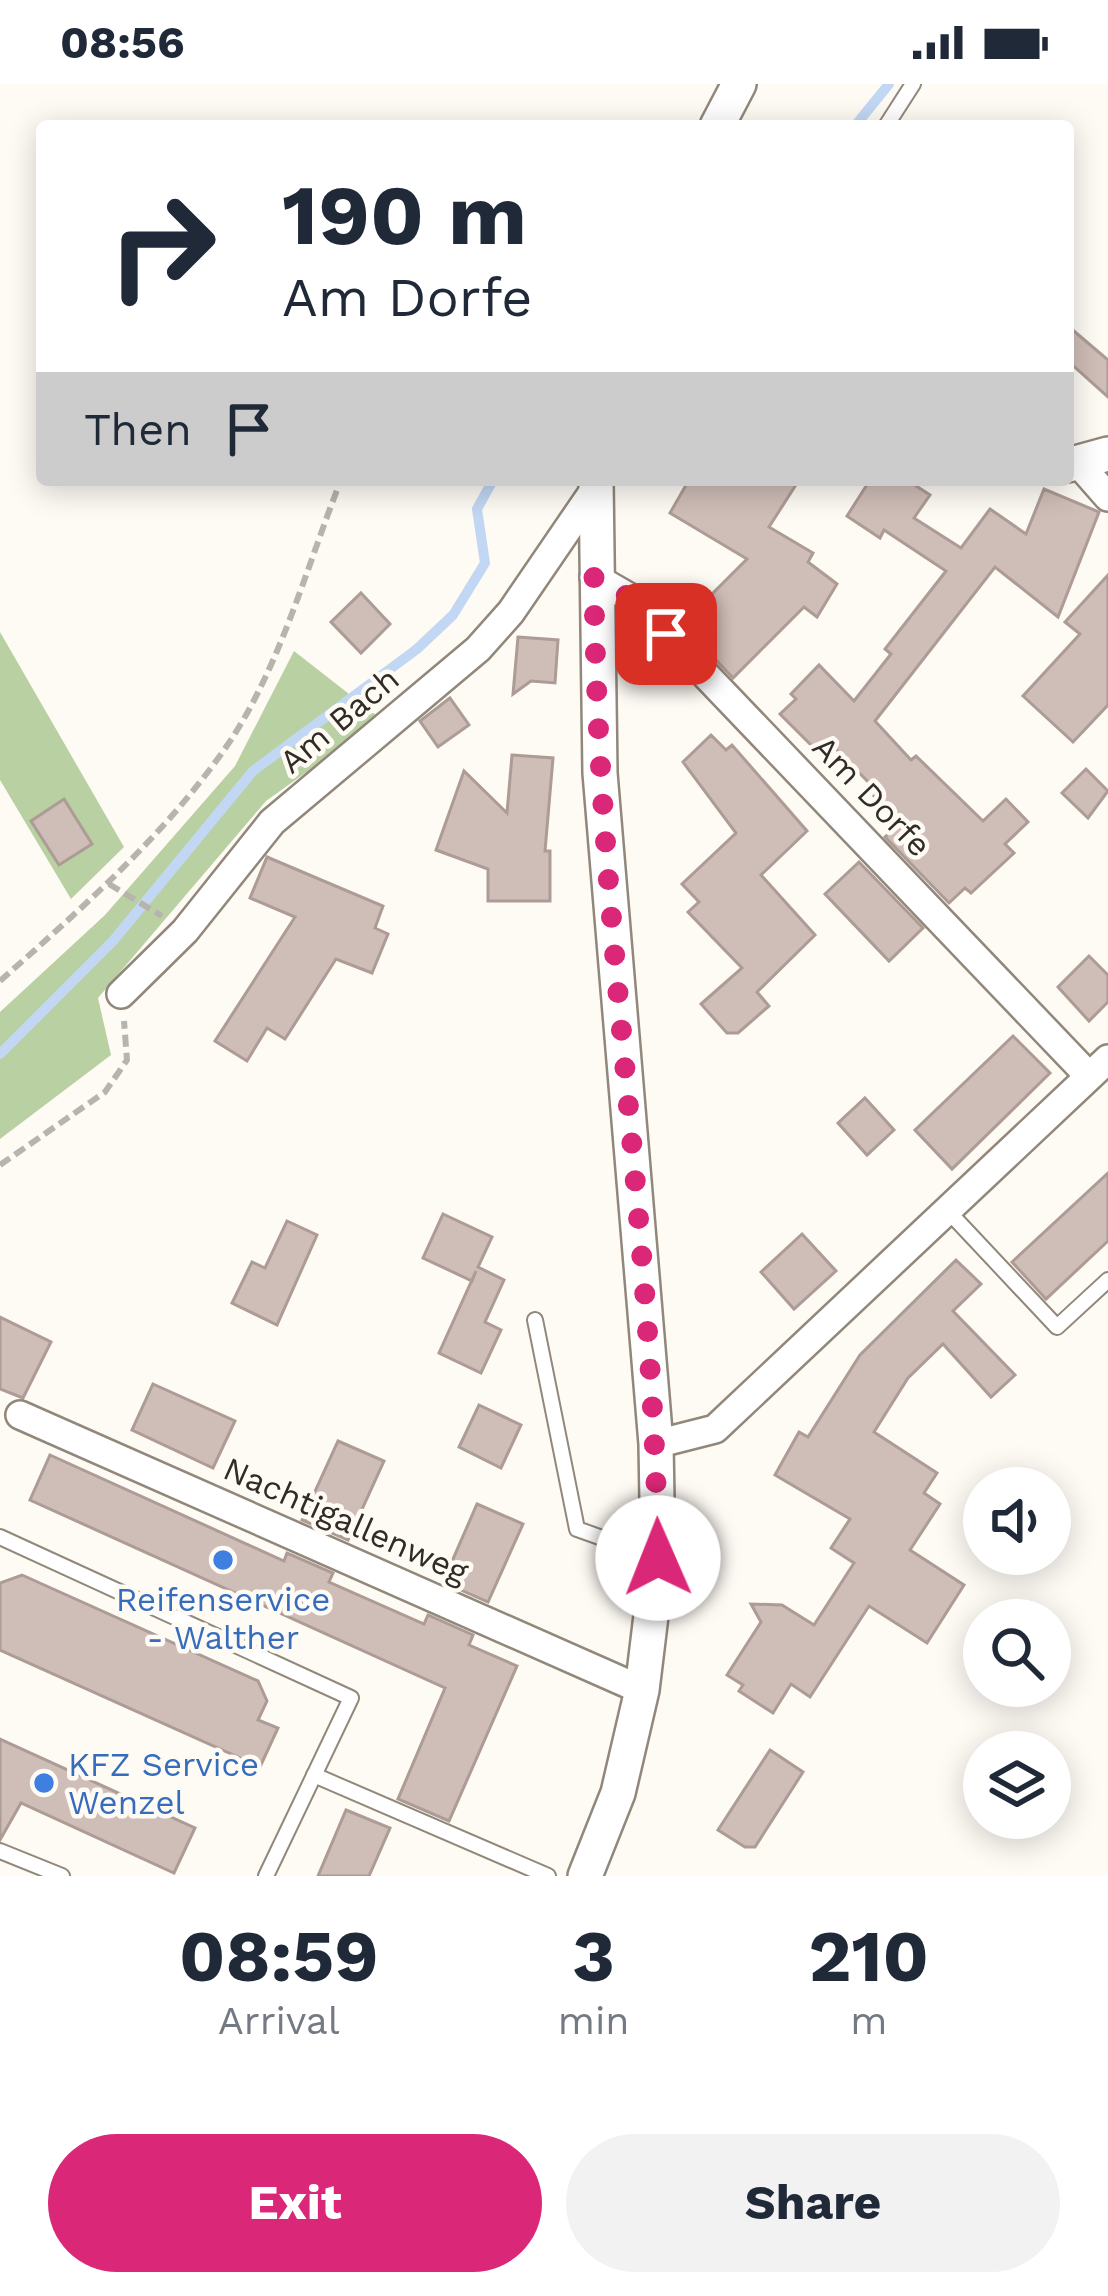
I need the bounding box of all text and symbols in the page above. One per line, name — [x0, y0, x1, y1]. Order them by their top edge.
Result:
text: 08:56 — [60, 16, 185, 69]
text: 190 m — [282, 166, 527, 264]
icon: right — [84, 168, 240, 324]
text: Am Dorfe — [282, 266, 533, 329]
icon: arrive — [216, 396, 282, 462]
text: Then — [84, 403, 192, 456]
pin — [615, 583, 717, 685]
icon: arrive — [633, 601, 699, 667]
street label: Am Bach — [271, 659, 407, 781]
street label: Am Dorfe — [805, 727, 939, 865]
street label: Nachtigallenweg — [218, 1449, 475, 1592]
map controls — [963, 1467, 1071, 1839]
button: sound — [963, 1467, 1071, 1575]
position arrow — [595, 1495, 721, 1621]
marker: Reifenservice - Walther — [210, 1547, 236, 1573]
place label: Reifenservice - Walther — [116, 1580, 330, 1657]
button: search — [963, 1599, 1071, 1707]
button: layers — [963, 1731, 1071, 1839]
place label: KFZ Service Wenzel — [68, 1745, 259, 1822]
marker: KFZ Service Wenzel — [31, 1770, 57, 1796]
text: 08:59 — [179, 1914, 379, 1998]
text: 3 — [572, 1914, 615, 1998]
text: 210 — [809, 1914, 929, 1998]
text: Arrival — [218, 1998, 340, 2043]
text: min — [558, 1998, 629, 2043]
text: m — [850, 1998, 887, 2043]
button: Exit — [48, 2134, 542, 2272]
button: Share — [566, 2134, 1060, 2272]

